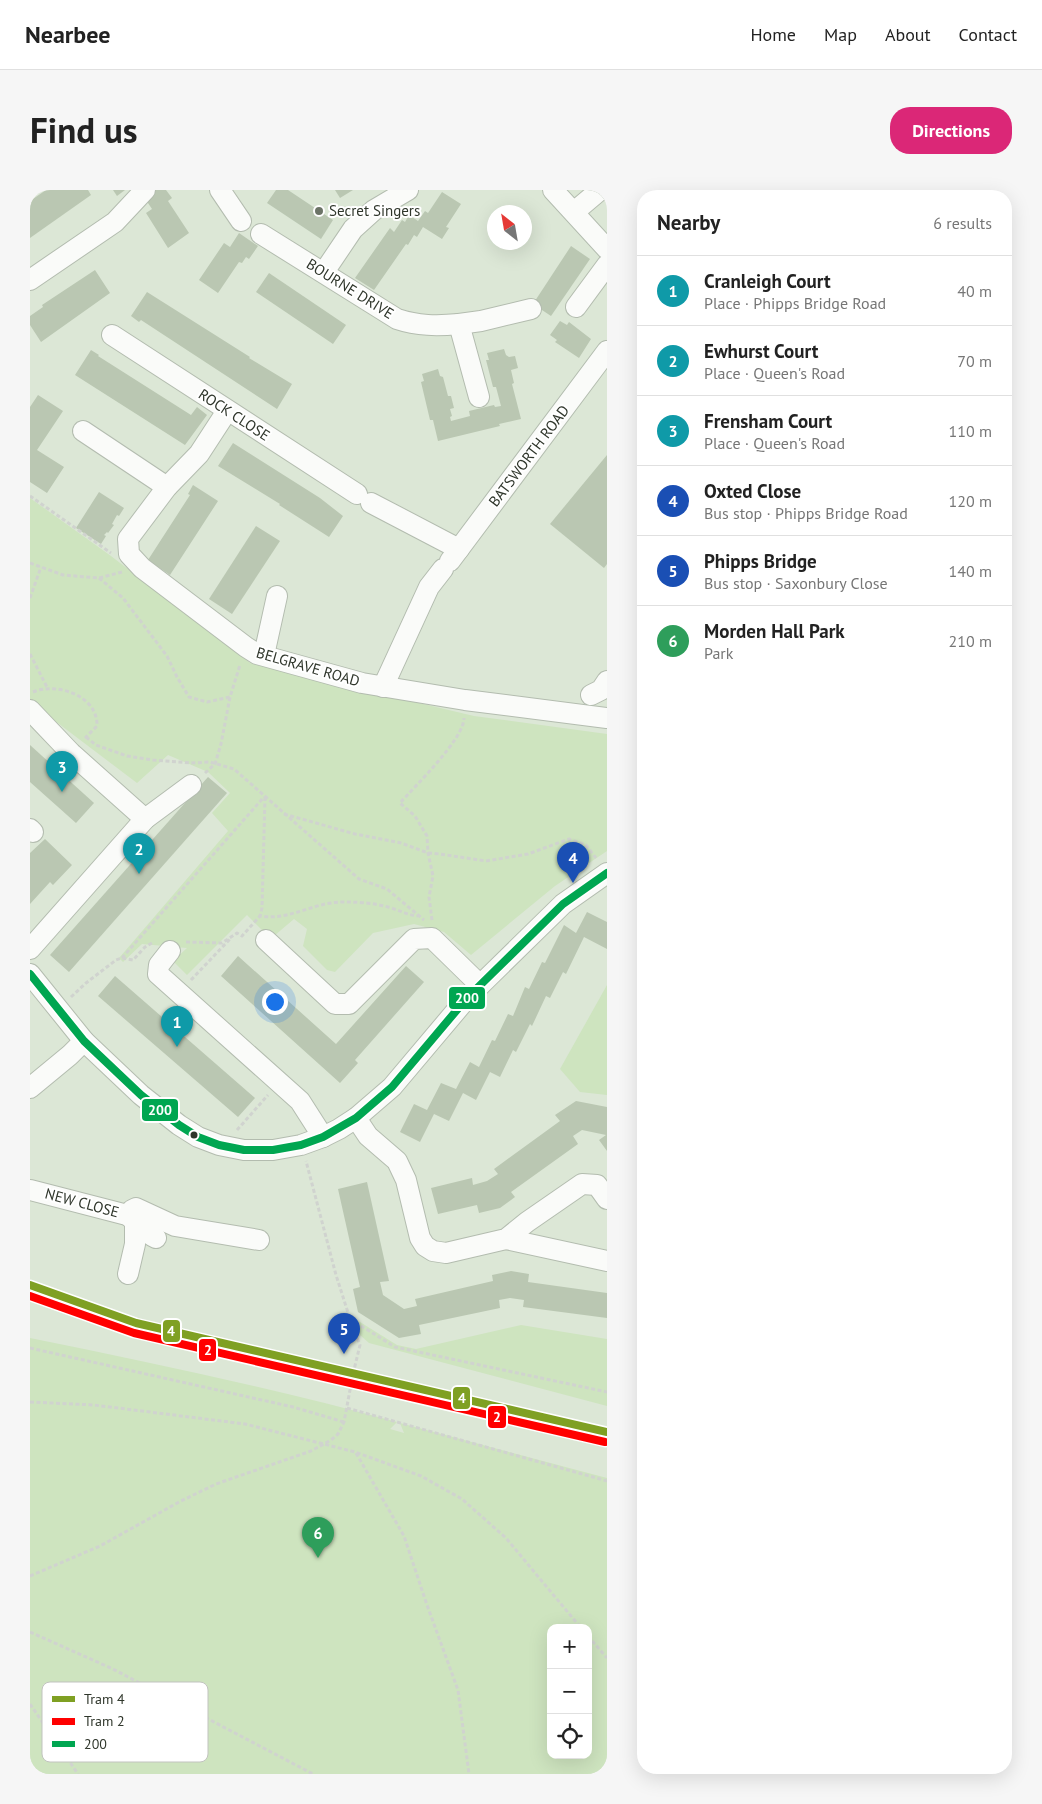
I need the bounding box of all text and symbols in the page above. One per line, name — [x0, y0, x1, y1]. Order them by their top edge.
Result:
text: Nearbee — [25, 19, 110, 50]
text: Home — [750, 23, 796, 46]
text: Map — [824, 23, 857, 46]
text: About — [885, 23, 931, 46]
text: Contact — [959, 23, 1017, 46]
text: Find us — [30, 107, 138, 153]
button: Directions — [890, 107, 1012, 154]
place label: Secret Singers — [329, 201, 420, 220]
marker: Secret Singers — [313, 205, 325, 217]
north arrow — [487, 205, 532, 250]
text: Nearby — [657, 209, 720, 236]
text: 6 results — [933, 213, 992, 233]
street label: BOURNE DRIVE — [303, 254, 398, 323]
text: Cranleigh Court — [704, 269, 831, 293]
text: 1 — [668, 281, 678, 301]
text: 40 m — [957, 281, 992, 301]
text: Place · Phipps Bridge Road — [704, 293, 886, 313]
text: Ewhurst Court — [704, 339, 818, 363]
text: 2 — [668, 351, 678, 371]
text: 70 m — [957, 351, 992, 371]
text: Place · Queen's Road — [704, 363, 845, 383]
street label: ROCK CLOSE — [195, 384, 274, 445]
street label: BATSWORTH ROAD — [484, 401, 573, 510]
text: Frensham Court — [704, 409, 832, 433]
text: 3 — [668, 421, 678, 441]
text: 110 m — [949, 421, 992, 441]
text: Place · Queen's Road — [704, 433, 845, 453]
text: Oxted Close — [704, 479, 801, 503]
text: 4 — [668, 491, 678, 511]
text: 120 m — [949, 491, 992, 511]
text: Bus stop · Phipps Bridge Road — [704, 503, 908, 523]
text: Phipps Bridge — [704, 549, 817, 573]
text: 5 — [668, 561, 678, 581]
text: 140 m — [949, 561, 992, 581]
text: Bus stop · Saxonbury Close — [704, 573, 888, 593]
text: Morden Hall Park — [704, 619, 845, 643]
text: 6 — [668, 631, 678, 651]
text: 210 m — [949, 631, 992, 651]
street label: BELGRAVE ROAD — [254, 643, 362, 690]
text: Park — [704, 643, 733, 663]
pin: 3 — [46, 751, 78, 792]
pin: 2 — [123, 833, 155, 874]
pin: 4 — [557, 842, 589, 883]
line badge: 200 — [448, 986, 486, 1010]
your location — [262, 989, 288, 1015]
text: 200 — [455, 989, 479, 1007]
pin: 1 — [161, 1006, 193, 1047]
line badge: 200 — [141, 1098, 179, 1122]
text: 200 — [148, 1101, 172, 1119]
unlabelled marker — [189, 1130, 199, 1140]
street label: NEW CLOSE — [43, 1184, 121, 1222]
pin: 5 — [328, 1313, 360, 1354]
line badge: 4 — [162, 1319, 181, 1343]
text: 4 — [167, 1322, 175, 1340]
line badge: 2 — [198, 1338, 217, 1362]
text: 2 — [204, 1341, 212, 1359]
line badge: 4 — [452, 1386, 471, 1410]
text: 4 — [458, 1389, 466, 1407]
line badge: 2 — [487, 1405, 507, 1429]
text: 2 — [493, 1408, 501, 1426]
pin: 6 — [302, 1517, 334, 1558]
map controls — [547, 1624, 592, 1759]
button: + — [547, 1624, 592, 1669]
button: − — [547, 1669, 592, 1714]
legend — [42, 1682, 208, 1762]
text: Tram 4 — [84, 1690, 125, 1708]
text: Tram 2 — [84, 1712, 125, 1730]
button: locate — [547, 1714, 592, 1759]
text: 200 — [84, 1735, 107, 1753]

